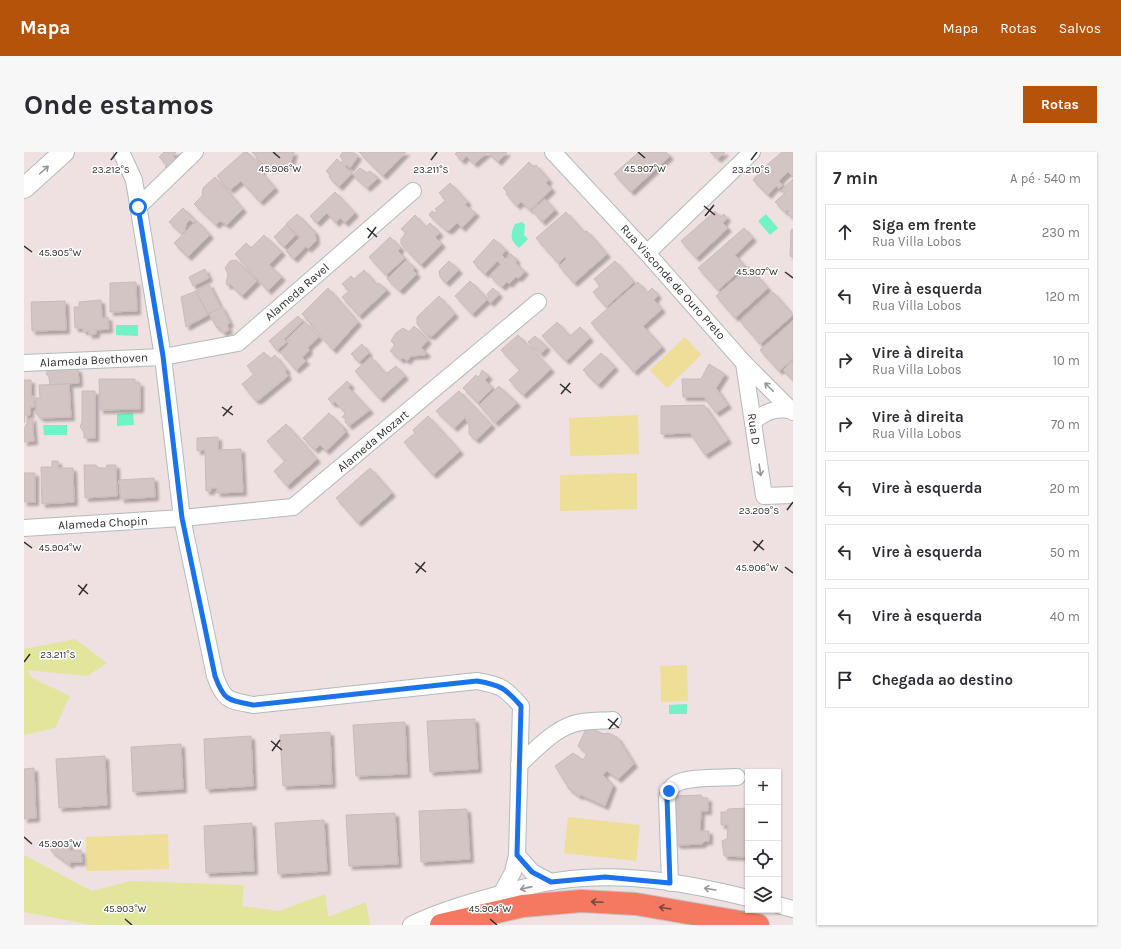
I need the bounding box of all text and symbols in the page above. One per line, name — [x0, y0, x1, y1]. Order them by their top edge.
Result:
text: Mapa — [20, 17, 70, 39]
text: Mapa — [943, 20, 978, 37]
text: Rotas — [1000, 20, 1037, 37]
text: Salvos — [1059, 20, 1101, 37]
button: Rotas — [1023, 86, 1097, 123]
text: Onde estamos — [24, 88, 214, 121]
text: 45.906°W — [259, 163, 301, 175]
text: 45.907°W — [624, 163, 666, 175]
text: 23.212°S — [92, 164, 130, 176]
text: 23.211°S — [413, 164, 449, 176]
text: 23.210°S — [732, 164, 770, 176]
one-way arrow — [39, 165, 49, 175]
text: 7 min — [833, 168, 878, 188]
text: A pé · 540 m — [1010, 171, 1081, 186]
route start — [129, 198, 147, 216]
text: Siga em frente — [872, 216, 976, 234]
icon: ahead — [834, 221, 856, 243]
street label: Rua Visconde de Ouro Preto — [618, 222, 728, 342]
text: 230 m — [1042, 225, 1080, 240]
text: Rua Villa Lobos — [872, 234, 962, 249]
text: 45.905°W — [39, 247, 81, 259]
street label: Alameda Ravel — [262, 260, 332, 324]
text: 45.907°W — [736, 266, 778, 278]
text: Vire à esquerda — [872, 280, 982, 298]
icon: left — [834, 285, 856, 307]
text: 120 m — [1045, 289, 1080, 304]
text: Rua Villa Lobos — [872, 298, 962, 313]
text: Vire à direita — [872, 344, 964, 362]
icon: right — [834, 349, 856, 371]
street label: Alameda Beethoven — [40, 350, 148, 370]
text: 10 m — [1053, 353, 1080, 368]
text: Rua Villa Lobos — [872, 362, 962, 377]
one-way arrow — [764, 382, 774, 392]
street label: Alameda Mozart — [335, 407, 412, 475]
text: Vire à direita — [872, 408, 964, 426]
street label: Rua D — [745, 412, 763, 446]
icon: right — [834, 413, 856, 435]
text: 70 m — [1051, 417, 1080, 432]
text: Rua Villa Lobos — [872, 426, 962, 441]
one-way arrow — [756, 463, 764, 476]
icon: left — [834, 477, 856, 499]
text: Vire à esquerda — [872, 479, 982, 497]
text: 20 m — [1050, 481, 1080, 496]
text: 23.209°S — [739, 505, 779, 517]
street label: Alameda Chopin — [58, 514, 148, 532]
icon: left — [834, 541, 856, 563]
text: 45.904°W — [39, 542, 81, 554]
text: Vire à esquerda — [872, 543, 982, 561]
text: 50 m — [1050, 545, 1080, 560]
text: 45.906°W — [736, 562, 778, 574]
icon: left — [834, 605, 856, 627]
text: Vire à esquerda — [872, 607, 982, 625]
text: 40 m — [1050, 609, 1080, 624]
text: 23.211°S — [40, 649, 76, 661]
icon: arrive — [834, 669, 856, 691]
text: Chegada ao destino — [872, 671, 1013, 689]
map controls — [745, 769, 781, 913]
button: + — [745, 769, 781, 805]
route end — [660, 782, 678, 800]
button: − — [745, 805, 781, 841]
text: 45.903°W — [38, 838, 82, 850]
button: locate — [745, 841, 781, 877]
button: layers — [745, 877, 781, 913]
one-way arrow — [520, 884, 533, 892]
one-way arrow — [704, 885, 717, 893]
one-way arrow — [591, 898, 604, 905]
text: 45.903°W — [103, 903, 147, 915]
text: 45.904°W — [469, 903, 511, 915]
one-way arrow — [659, 904, 672, 912]

